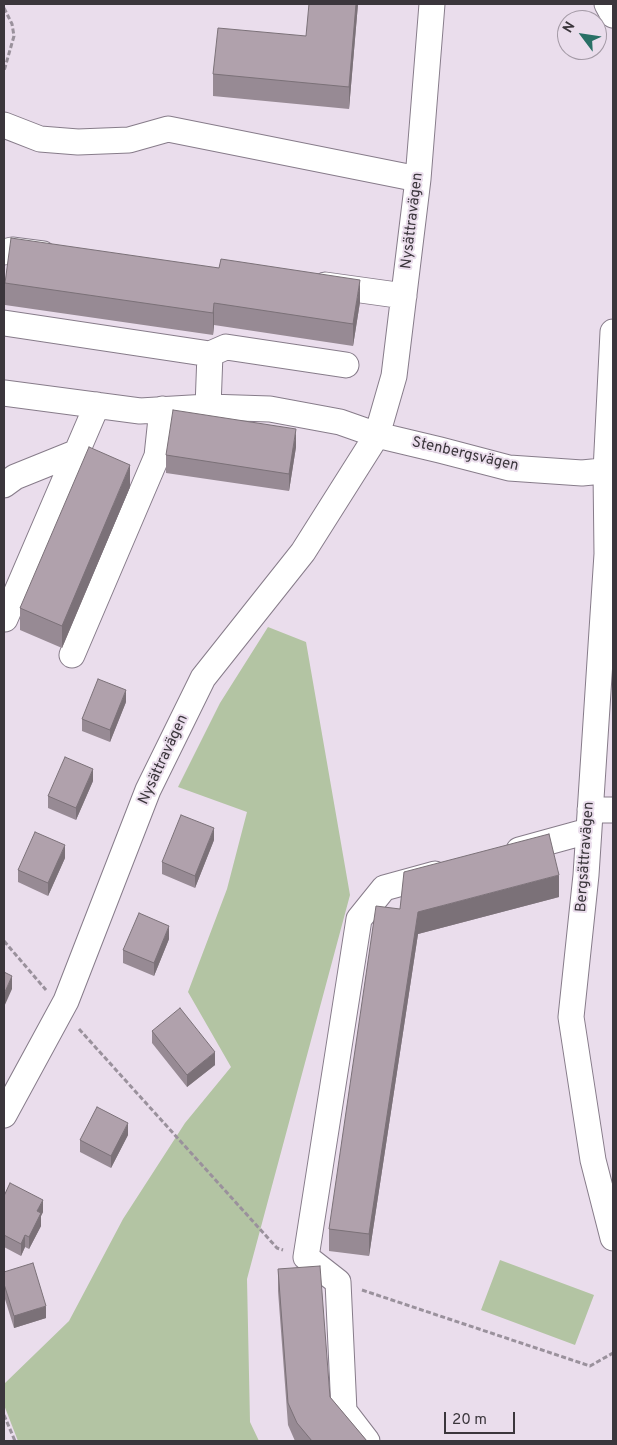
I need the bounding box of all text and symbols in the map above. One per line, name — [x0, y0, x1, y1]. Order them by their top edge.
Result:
north arrow — [557, 10, 607, 60]
text: N — [560, 19, 579, 36]
street label: Nysättravägen — [398, 172, 428, 270]
street label: Stenbergsvägen — [410, 434, 520, 476]
street label: Nysättravägen — [135, 712, 193, 808]
street label: Bergsättravägen — [573, 801, 599, 913]
scale bar — [447, 1402, 518, 1434]
text: 20 m — [452, 1411, 487, 1430]

